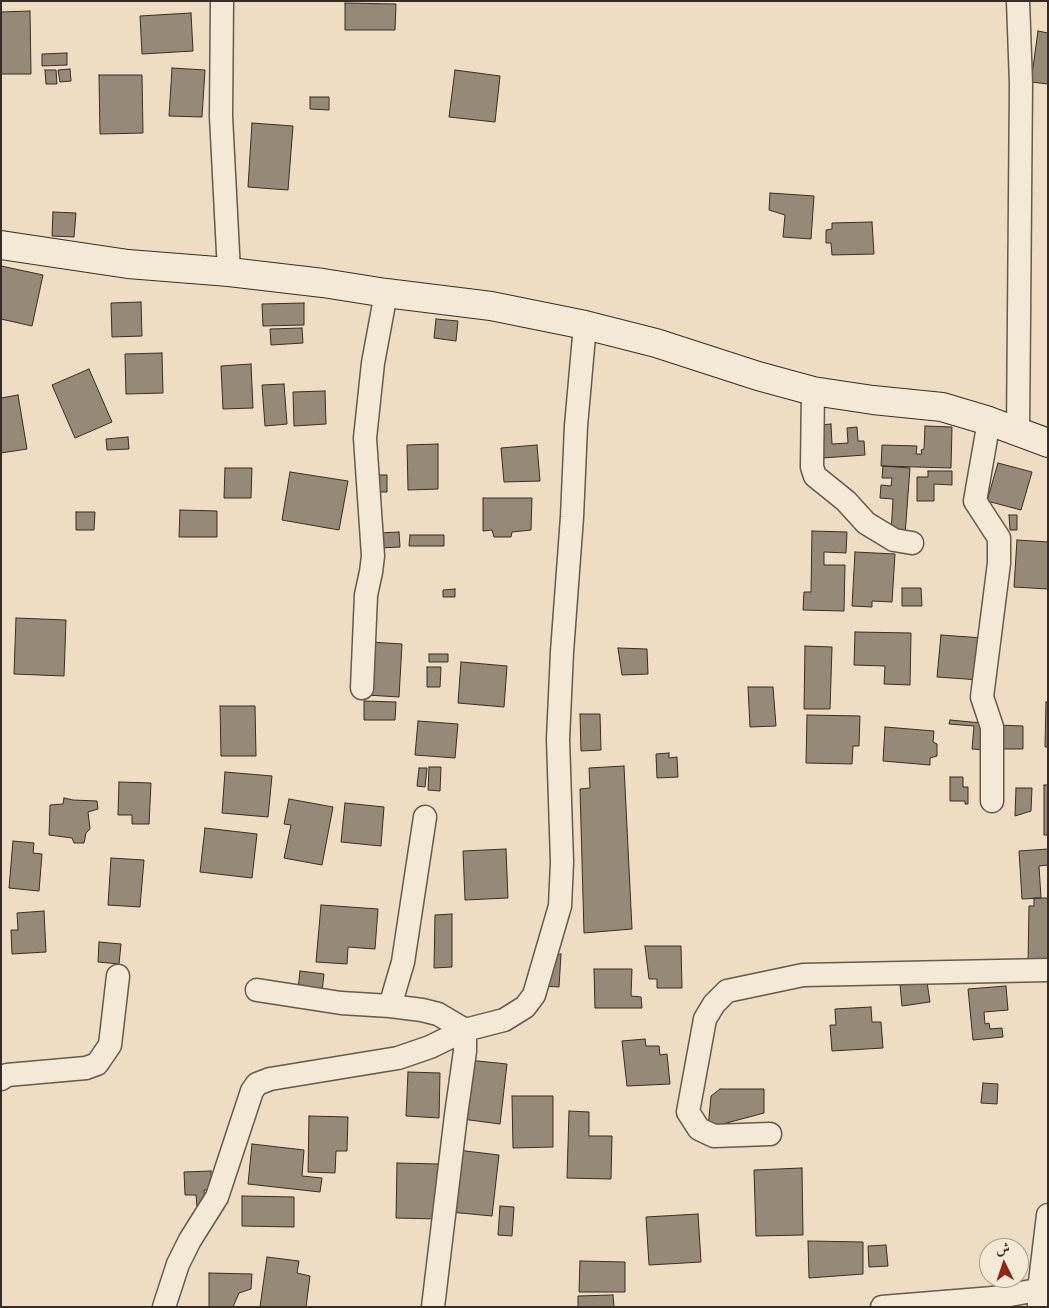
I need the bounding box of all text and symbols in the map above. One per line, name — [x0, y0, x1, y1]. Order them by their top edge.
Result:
north arrow — [979, 1238, 1029, 1288]
text: ش — [995, 1239, 1011, 1258]

